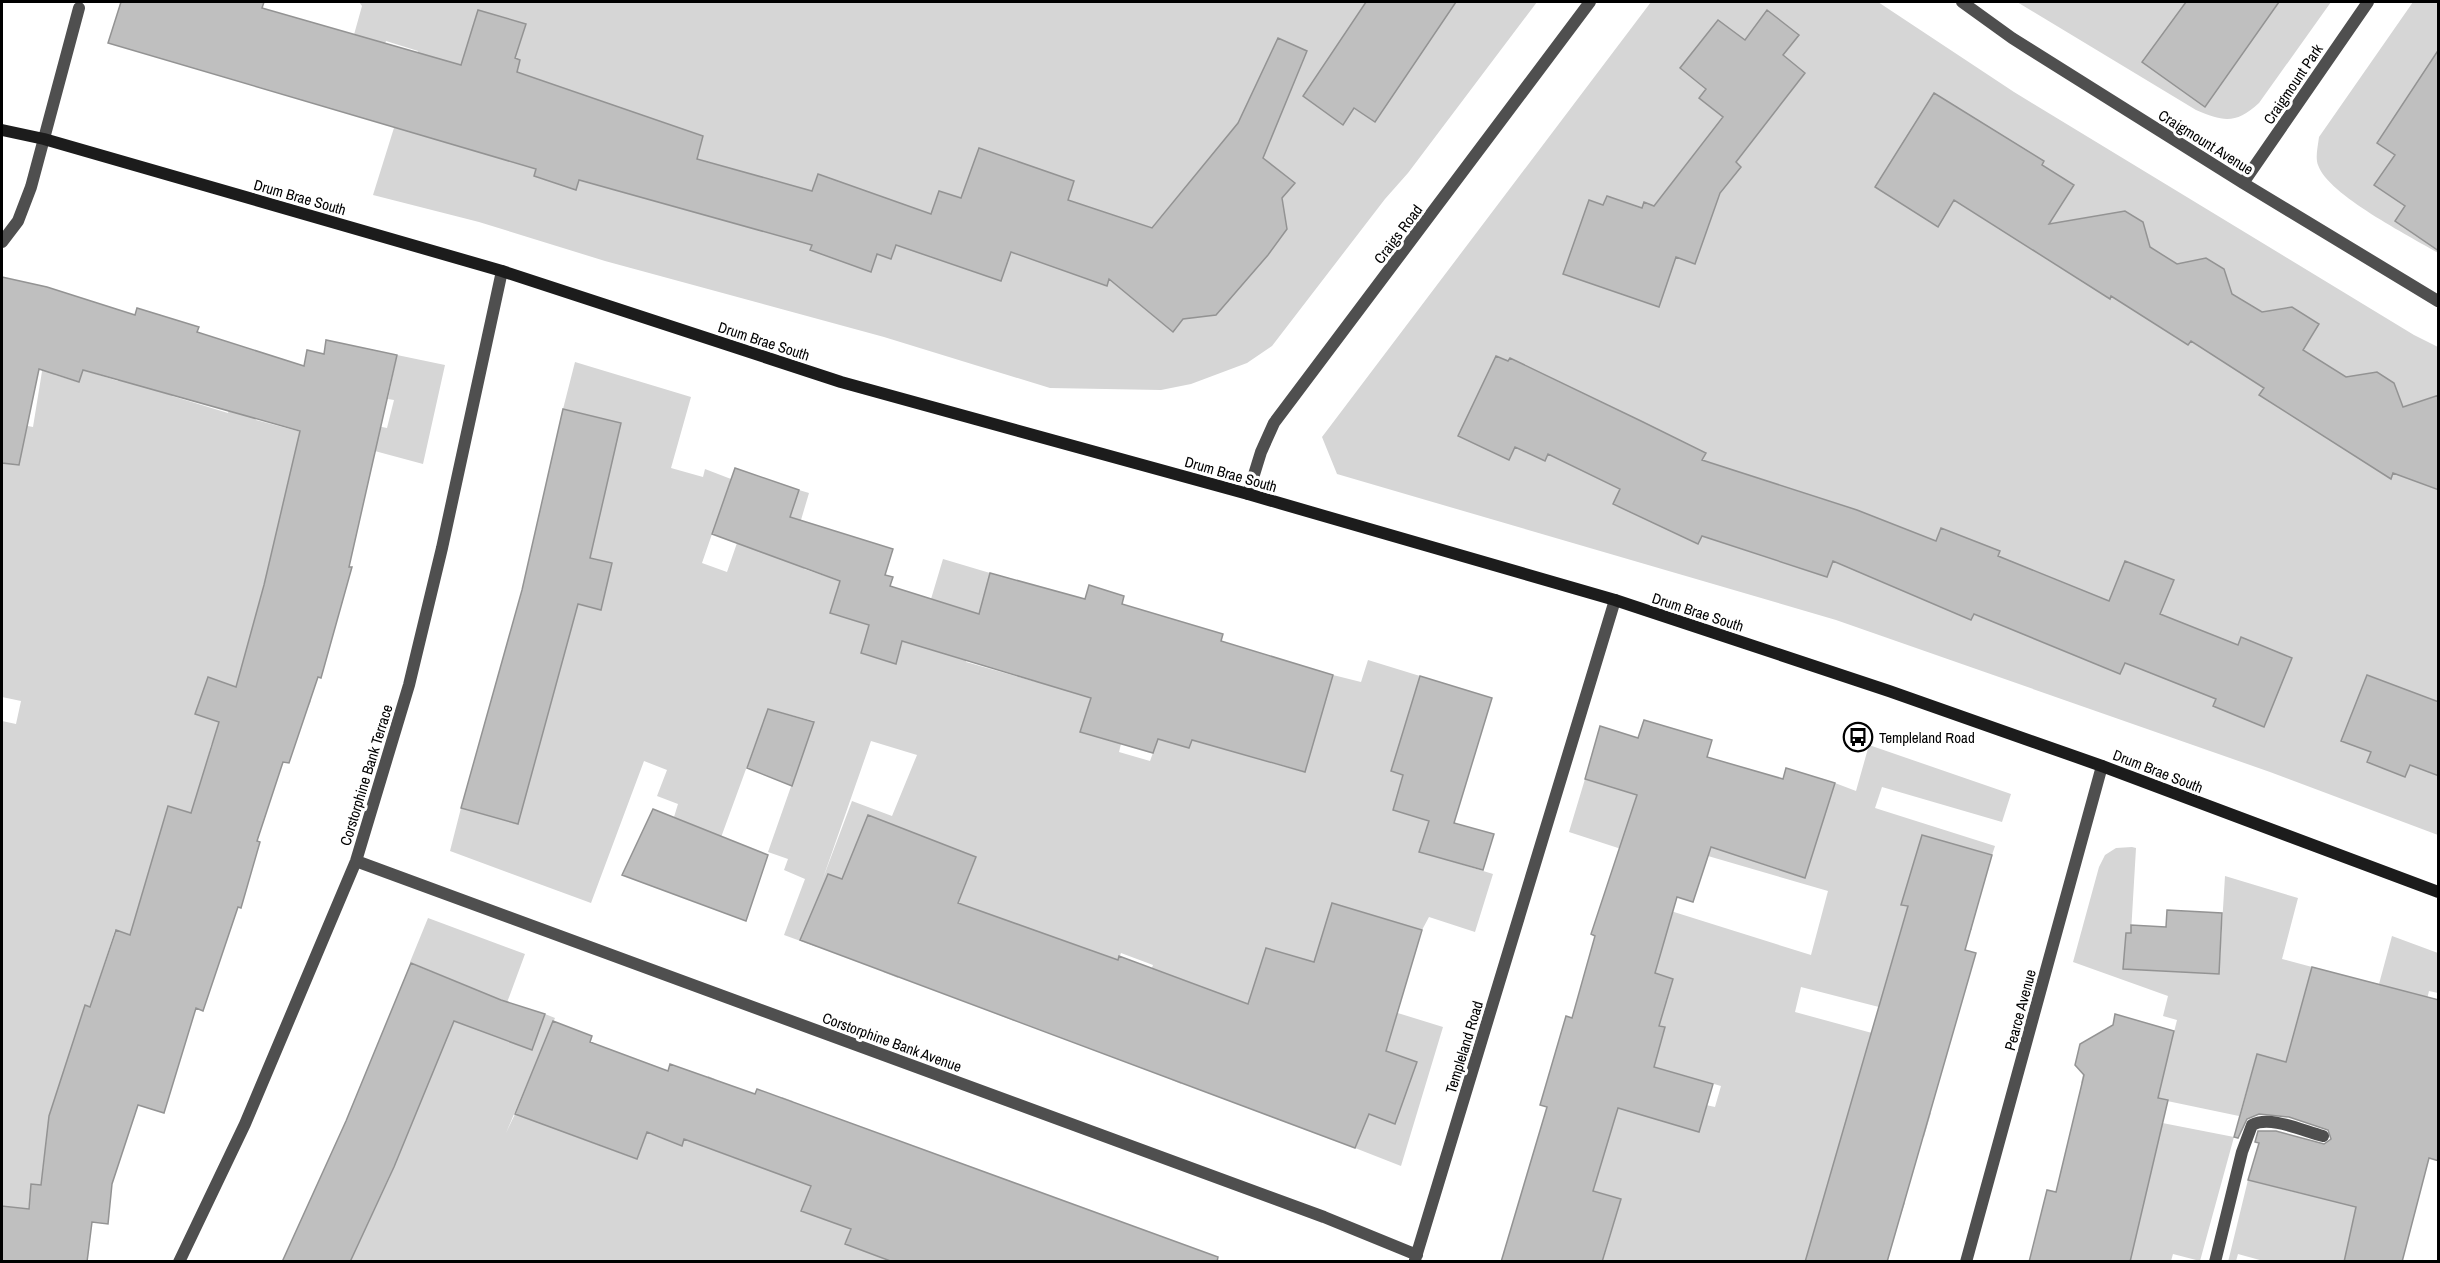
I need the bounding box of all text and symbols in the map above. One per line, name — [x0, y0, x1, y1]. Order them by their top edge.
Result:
street label: Craigmount Park — [2258, 39, 2328, 128]
street label: Craigmount Avenue — [2154, 104, 2258, 180]
street label: Drum Brae South — [251, 174, 349, 220]
street label: Craigs Road — [1369, 200, 1427, 268]
street label: Drum Brae South — [716, 316, 812, 366]
street label: Drum Brae South — [1182, 451, 1280, 497]
street label: Drum Brae South — [1650, 587, 1746, 637]
street label: Corstorphine Bank Terrace — [335, 702, 398, 848]
bus stop icon: Templeland Road — [1842, 721, 1874, 753]
place label: Templeland Road — [1879, 727, 1975, 748]
street label: Drum Brae South — [2110, 744, 2206, 798]
street label: Pearce Avenue — [1999, 967, 2041, 1053]
street label: Templeland Road — [1440, 998, 1488, 1096]
street label: Corstorphine Bank Avenue — [819, 1007, 965, 1077]

